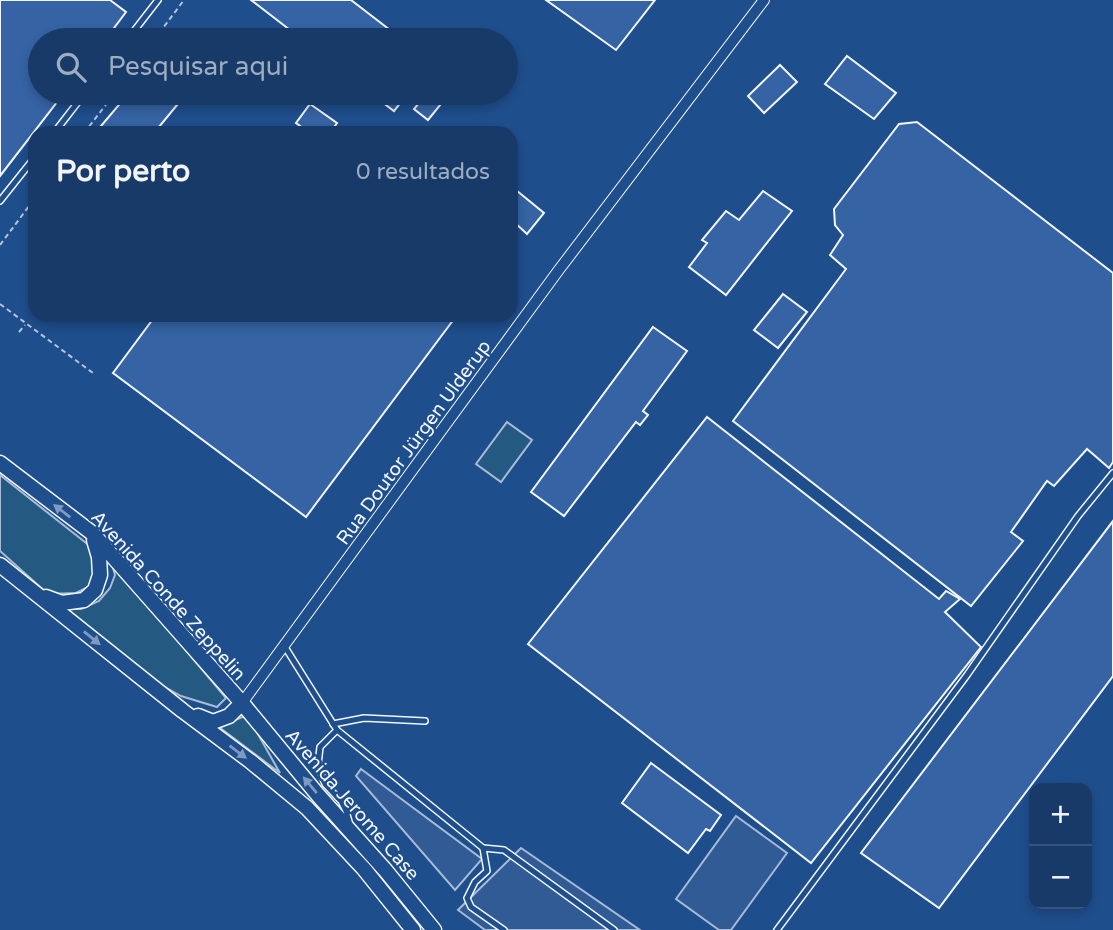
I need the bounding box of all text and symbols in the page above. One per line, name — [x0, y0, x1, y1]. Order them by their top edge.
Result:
search box — [28, 28, 518, 105]
icon: search — [52, 48, 90, 86]
text: Pesquisar aqui — [108, 51, 288, 82]
text: Por perto — [56, 153, 190, 190]
text: 0 resultados — [356, 158, 490, 186]
street label: Rua Doutor Jürgen Ulderup — [332, 336, 496, 549]
one-way arrow — [54, 503, 72, 518]
street label: Avenida Conde Zeppelin — [86, 506, 250, 685]
one-way arrow — [82, 630, 100, 645]
street label: Avenida Jerome Case — [281, 725, 424, 885]
one-way arrow — [228, 745, 247, 759]
one-way arrow — [303, 777, 318, 794]
map controls — [1029, 783, 1092, 909]
button: + — [1029, 783, 1092, 846]
button: − — [1029, 846, 1092, 909]

